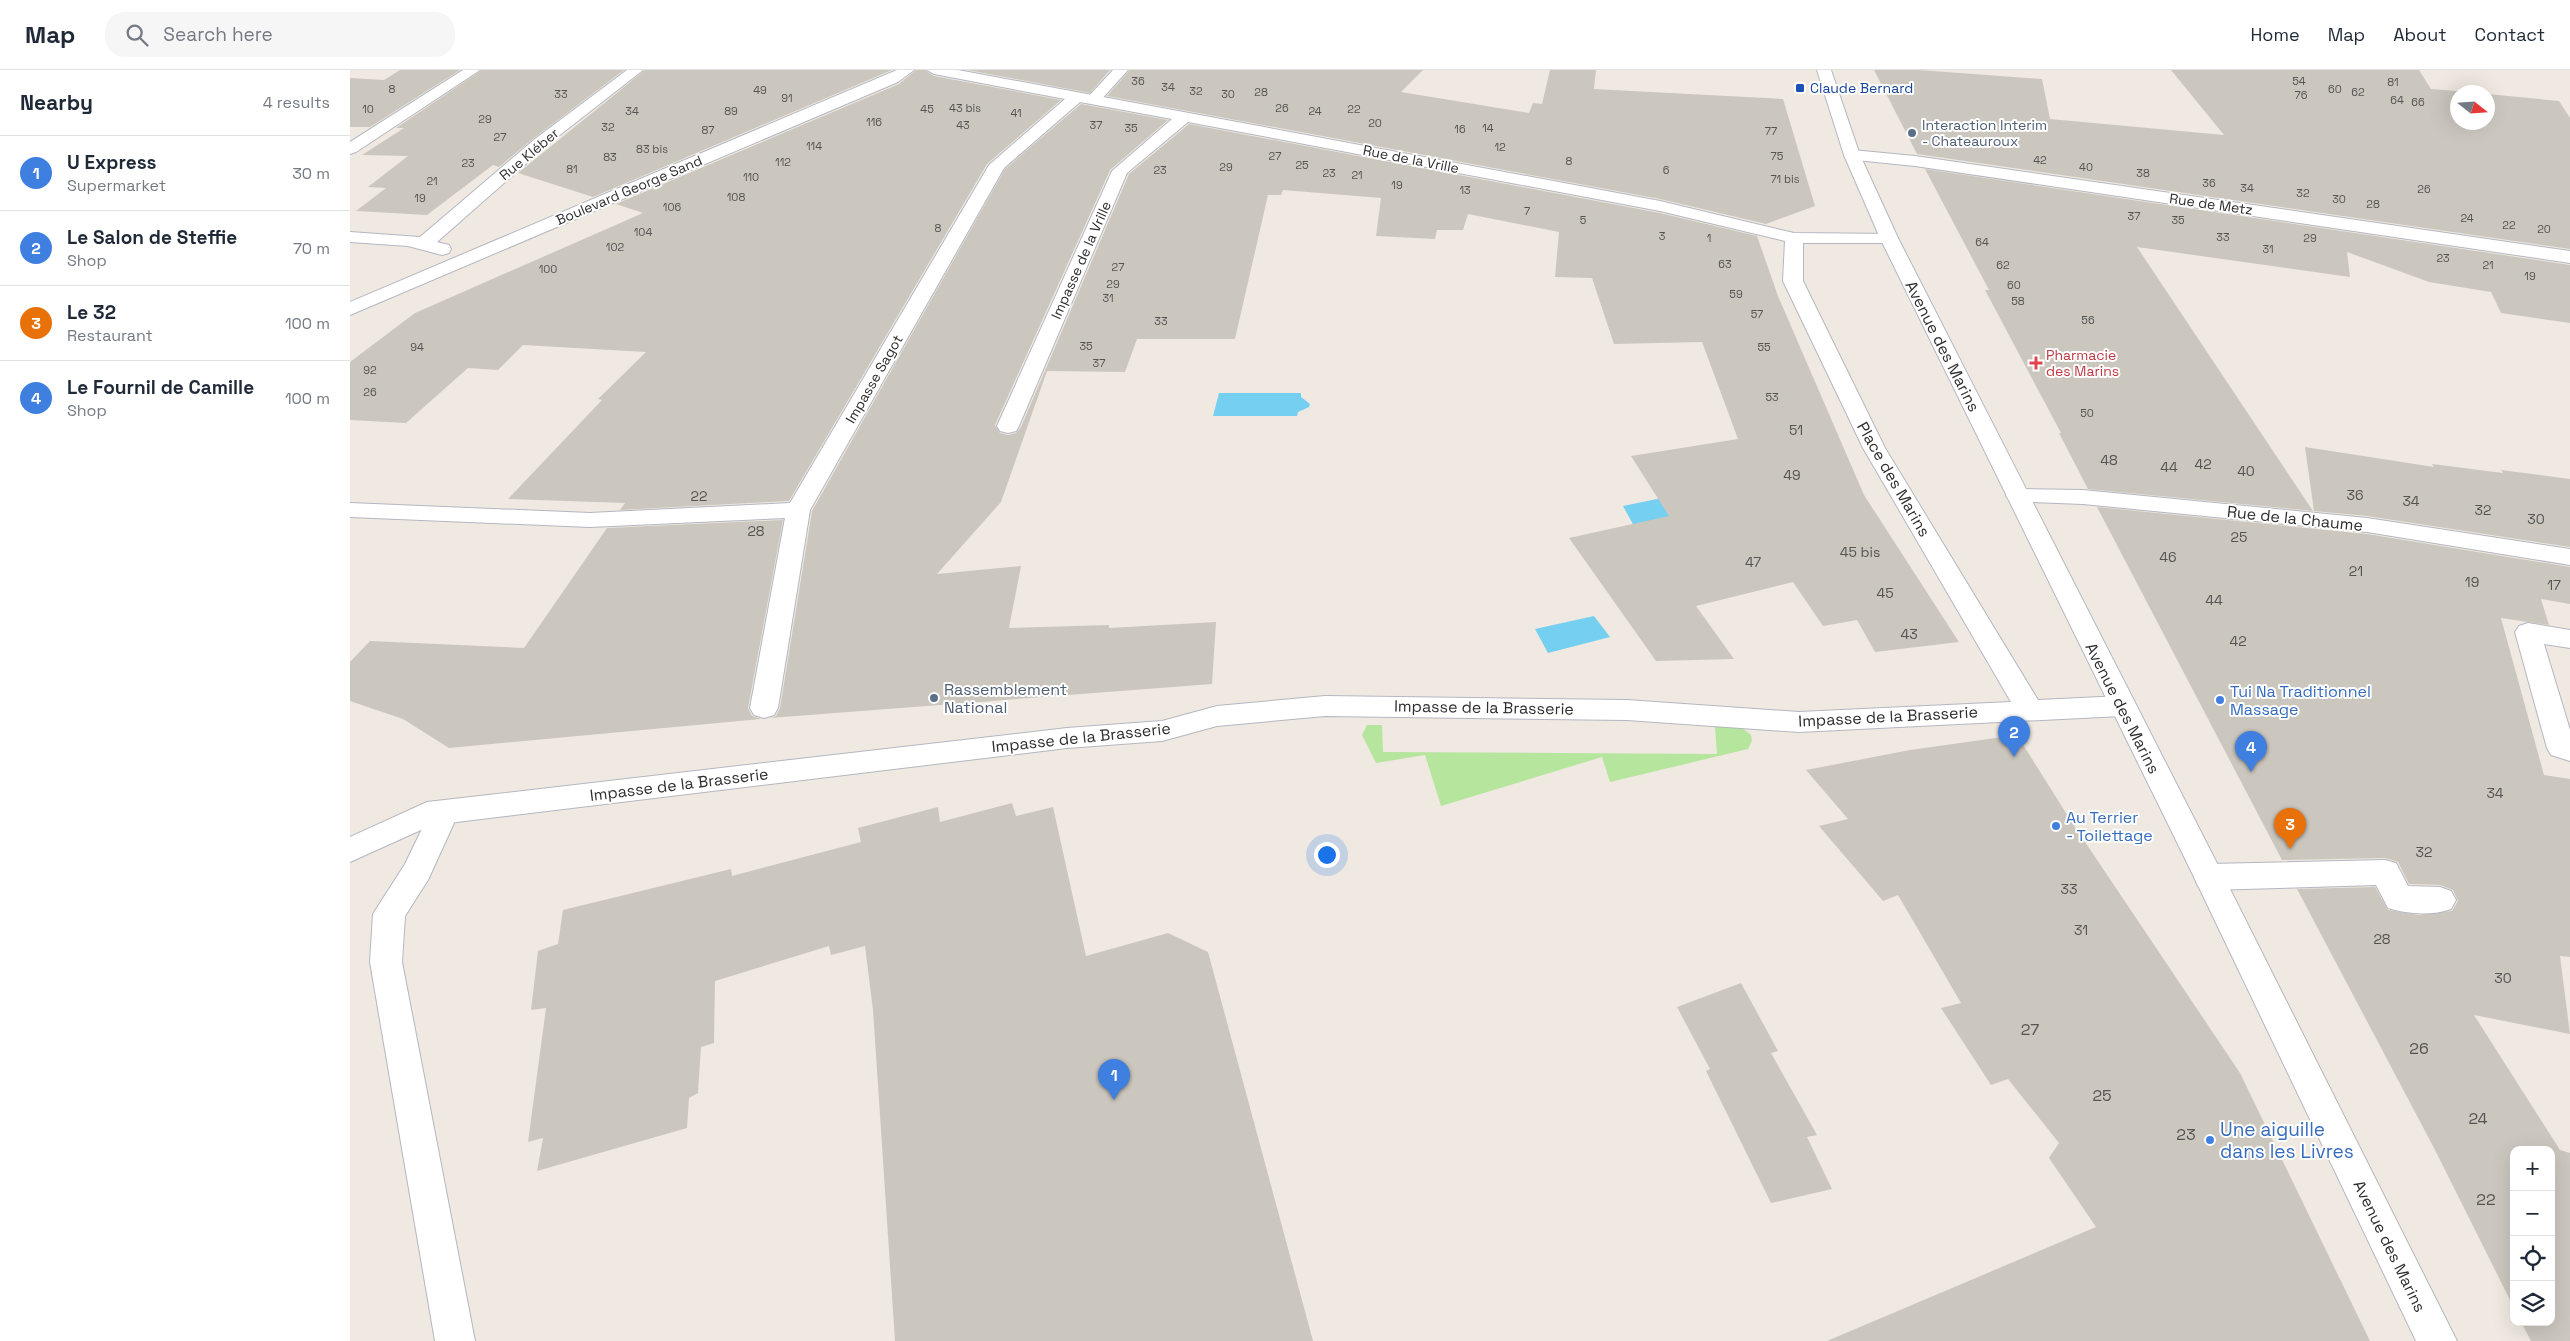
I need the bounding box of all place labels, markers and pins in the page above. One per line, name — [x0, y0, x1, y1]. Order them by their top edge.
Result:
place label: Claude Bernard — [1810, 79, 1913, 97]
marker: Claude Bernard — [1794, 82, 1806, 94]
place label: Interaction Interim - Chateauroux — [1922, 116, 2047, 150]
marker: Interaction Interim - Chateauroux — [1906, 127, 1918, 139]
place label: Pharmacie des Marins — [2046, 346, 2119, 380]
marker: Pharmacie des Marins — [2030, 357, 2042, 369]
place label: Rassemblement National — [944, 679, 1067, 718]
place label: Tui Na Traditionnel Massage — [2230, 681, 2371, 720]
marker: Rassemblement National — [928, 692, 940, 704]
marker: Tui Na Traditionnel Massage — [2214, 694, 2226, 706]
pin: 2 — [1998, 716, 2030, 757]
pin: 4 — [2235, 731, 2267, 772]
place label: Au Terrier - Toilettage — [2066, 807, 2153, 846]
pin: 3 — [2274, 808, 2306, 849]
marker: Au Terrier - Toilettage — [2050, 820, 2062, 832]
pin: 1 — [1098, 1059, 1130, 1100]
place label: Une aiguille dans les Livres — [2220, 1117, 2354, 1164]
marker: Une aiguille dans les Livres — [2204, 1134, 2216, 1146]

